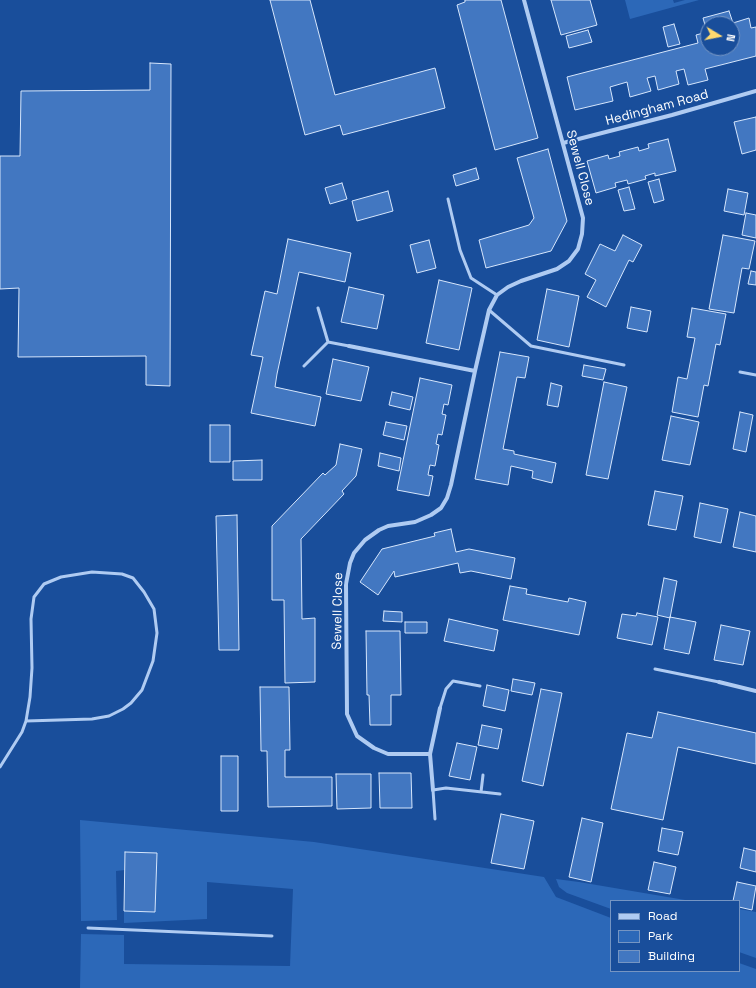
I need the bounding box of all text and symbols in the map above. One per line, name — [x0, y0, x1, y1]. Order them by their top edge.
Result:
north arrow — [700, 16, 740, 56]
text: N — [723, 33, 738, 43]
street label: Hedingham Road — [604, 87, 710, 129]
street label: Sewell Close — [562, 129, 598, 207]
street label: Sewell Close — [330, 572, 346, 650]
legend — [610, 900, 740, 972]
text: Road — [648, 908, 677, 924]
text: Park — [648, 928, 673, 944]
text: Building — [648, 948, 695, 964]

